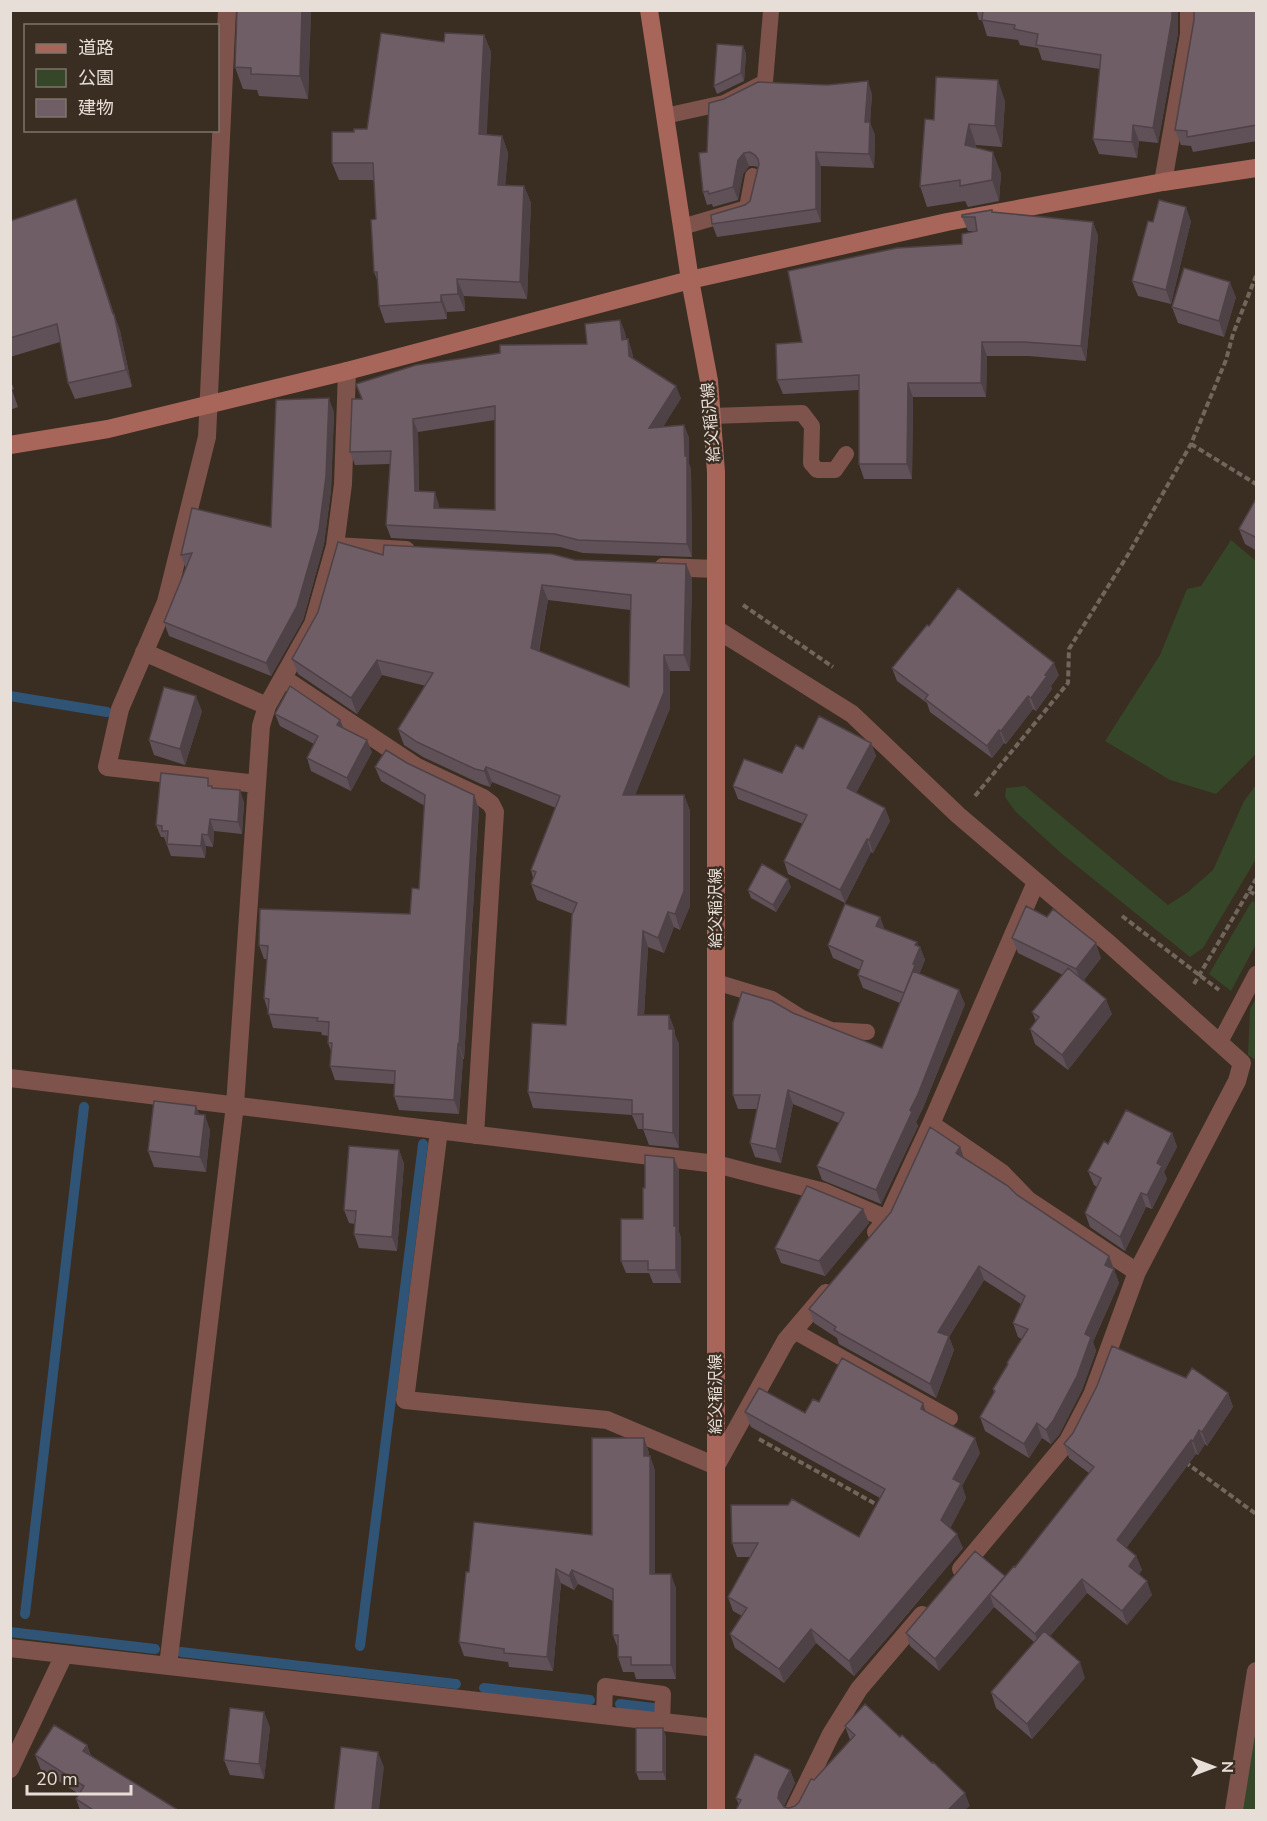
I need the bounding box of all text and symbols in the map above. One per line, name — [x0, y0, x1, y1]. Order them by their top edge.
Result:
legend — [24, 24, 219, 132]
text: 道路 — [78, 36, 114, 60]
text: 公園 — [78, 66, 114, 90]
text: 建物 — [78, 96, 114, 120]
street label: 給父稲沢線 — [697, 381, 725, 463]
street label: 給父稲沢線 — [705, 868, 727, 948]
street label: 給父稲沢線 — [705, 1354, 727, 1434]
north arrow — [1183, 1737, 1243, 1797]
scale bar — [27, 1758, 130, 1796]
text: N — [1216, 1761, 1238, 1773]
text: 20 m — [36, 1767, 78, 1791]

